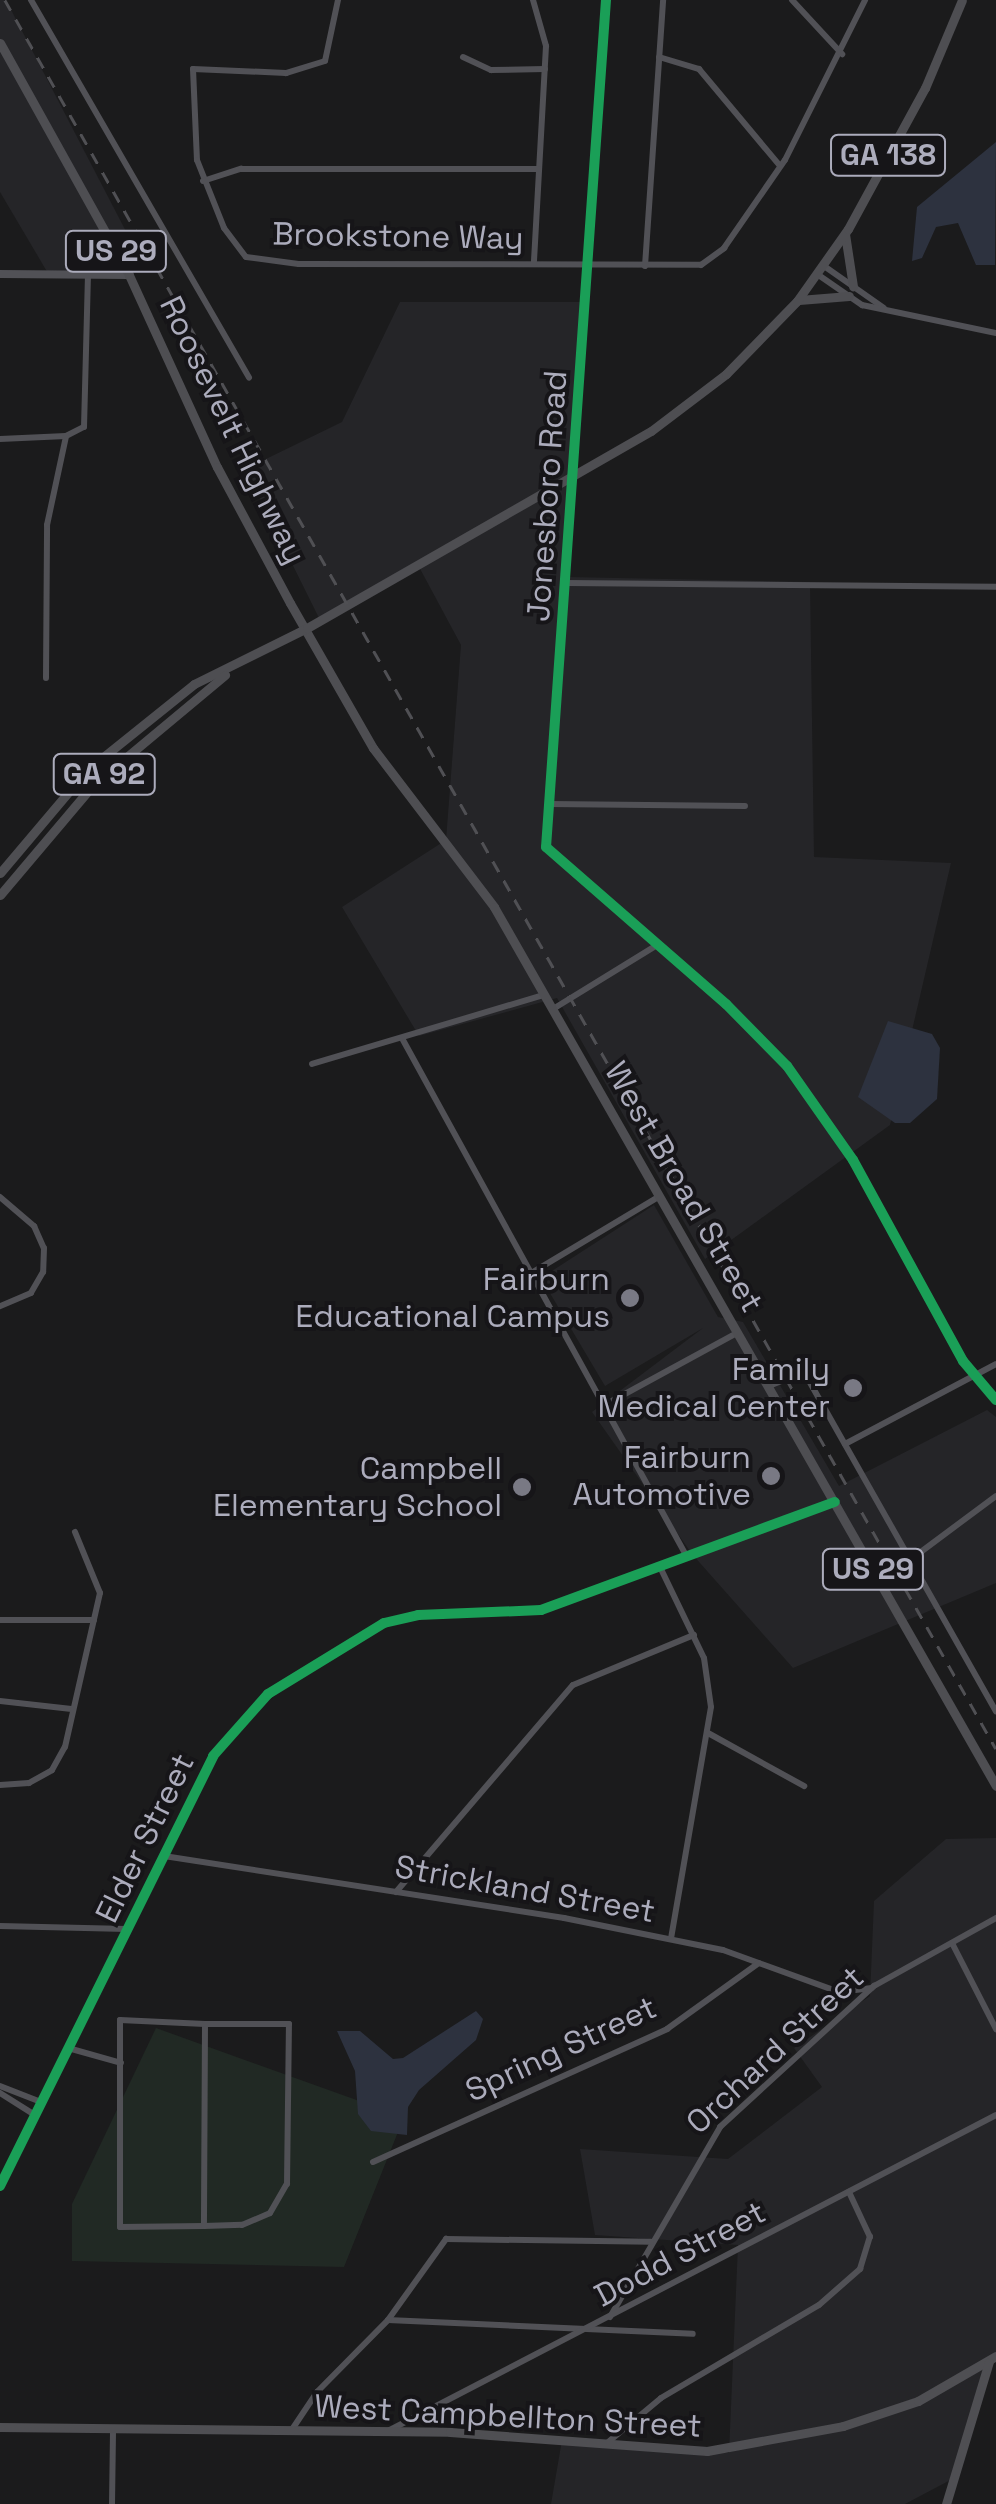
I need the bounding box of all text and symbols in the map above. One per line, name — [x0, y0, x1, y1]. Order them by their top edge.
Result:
road number: GA 138 — [828, 130, 948, 180]
street label: Brookstone Way — [272, 215, 524, 257]
road number: US 29 — [64, 226, 168, 276]
street label: Roosevelt Highway — [152, 290, 314, 570]
street label: Jonesboro Road — [519, 369, 575, 623]
road number: GA 92 — [52, 749, 156, 799]
street label: West Broad Street — [597, 1055, 771, 1319]
place label: Fairburn Educational Campus — [295, 1261, 610, 1336]
marker: Fairburn Educational Campus — [619, 1287, 641, 1309]
place label: Family Medical Center — [598, 1351, 830, 1426]
marker: Family Medical Center — [840, 1375, 866, 1401]
place label: Fairburn Automotive — [573, 1439, 751, 1514]
place label: Campbell Elementary School — [213, 1450, 502, 1525]
marker: Fairburn Automotive — [760, 1465, 782, 1487]
marker: Campbell Elementary School — [511, 1476, 533, 1498]
road number: US 29 — [820, 1544, 926, 1594]
street label: Elder Street — [88, 1747, 202, 1929]
street label: Strickland Street — [392, 1847, 658, 1931]
street label: Orchard Street — [678, 1958, 872, 2142]
street label: Spring Street — [459, 1988, 663, 2110]
street label: Dodd Street — [588, 2193, 772, 2315]
street label: West Campbellton Street — [313, 2387, 703, 2445]

